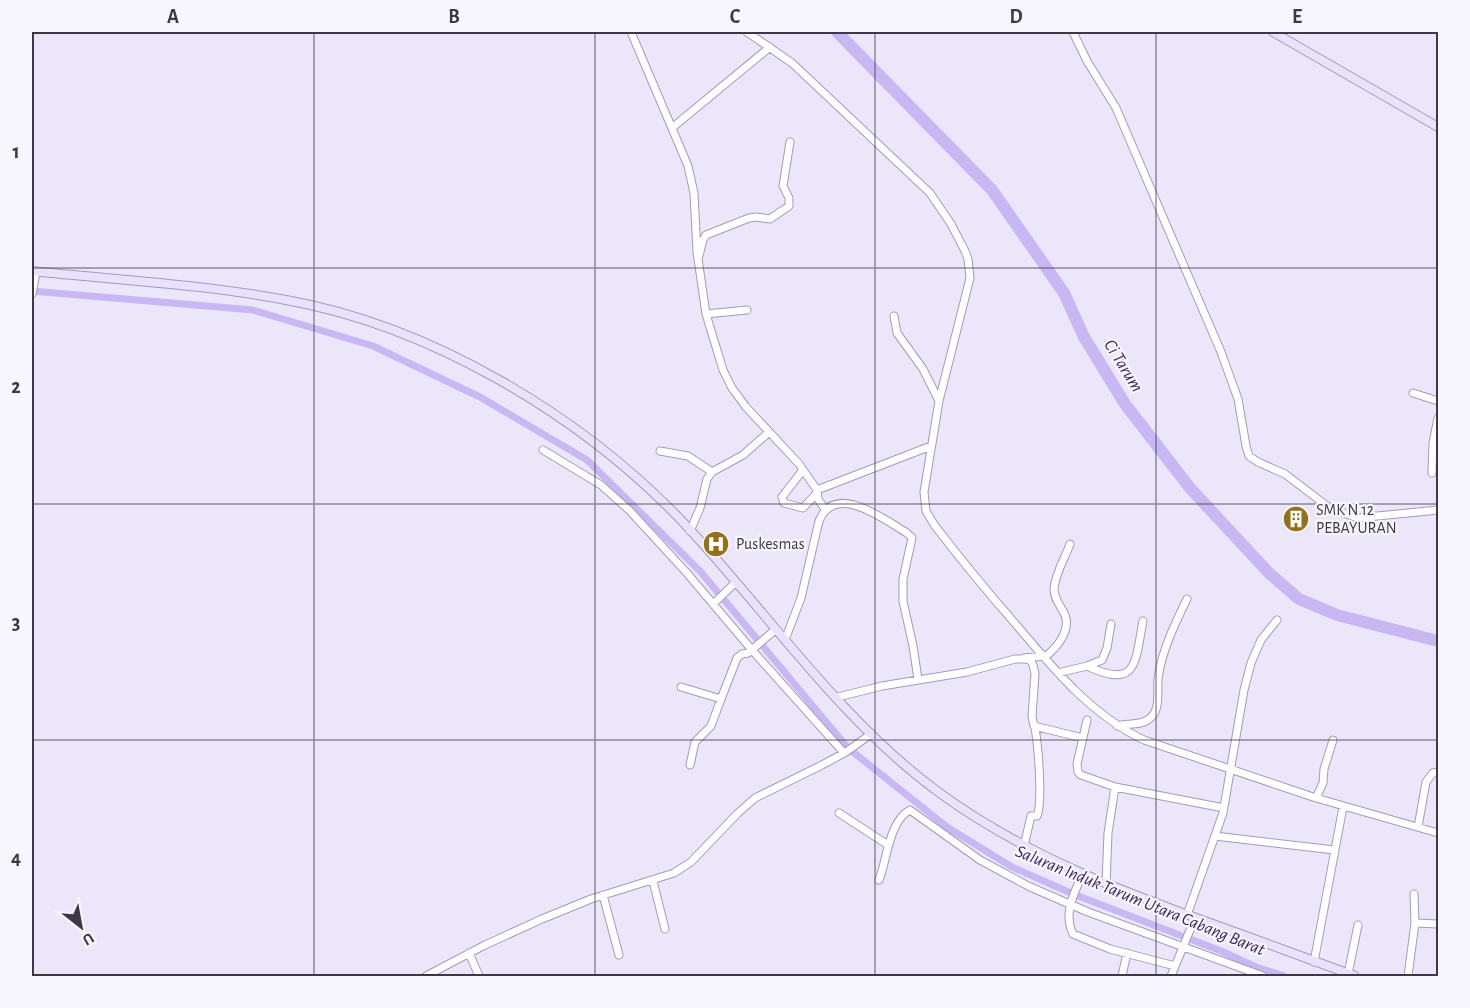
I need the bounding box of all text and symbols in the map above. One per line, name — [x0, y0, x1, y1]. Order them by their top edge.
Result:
text: A — [167, 7, 179, 27]
text: B — [448, 7, 460, 27]
text: C — [730, 7, 741, 27]
text: D — [1009, 7, 1023, 27]
text: E — [1292, 7, 1302, 27]
text: 1 — [12, 142, 20, 162]
water label: Ci Tarum — [1100, 337, 1146, 395]
text: 2 — [11, 377, 21, 397]
place label: SMK N 12 PEBAYURAN — [1316, 502, 1397, 536]
building icon: SMK N 12 PEBAYURAN — [1281, 504, 1311, 534]
hospital icon: Puskesmas — [701, 529, 731, 559]
place label: Puskesmas — [736, 536, 805, 552]
text: 3 — [12, 613, 20, 633]
water label: Saluran Induk Tarum Utara Cabang Barat — [1013, 843, 1267, 959]
text: 4 — [11, 848, 21, 868]
north arrow — [51, 897, 111, 957]
text: U — [80, 930, 97, 948]

